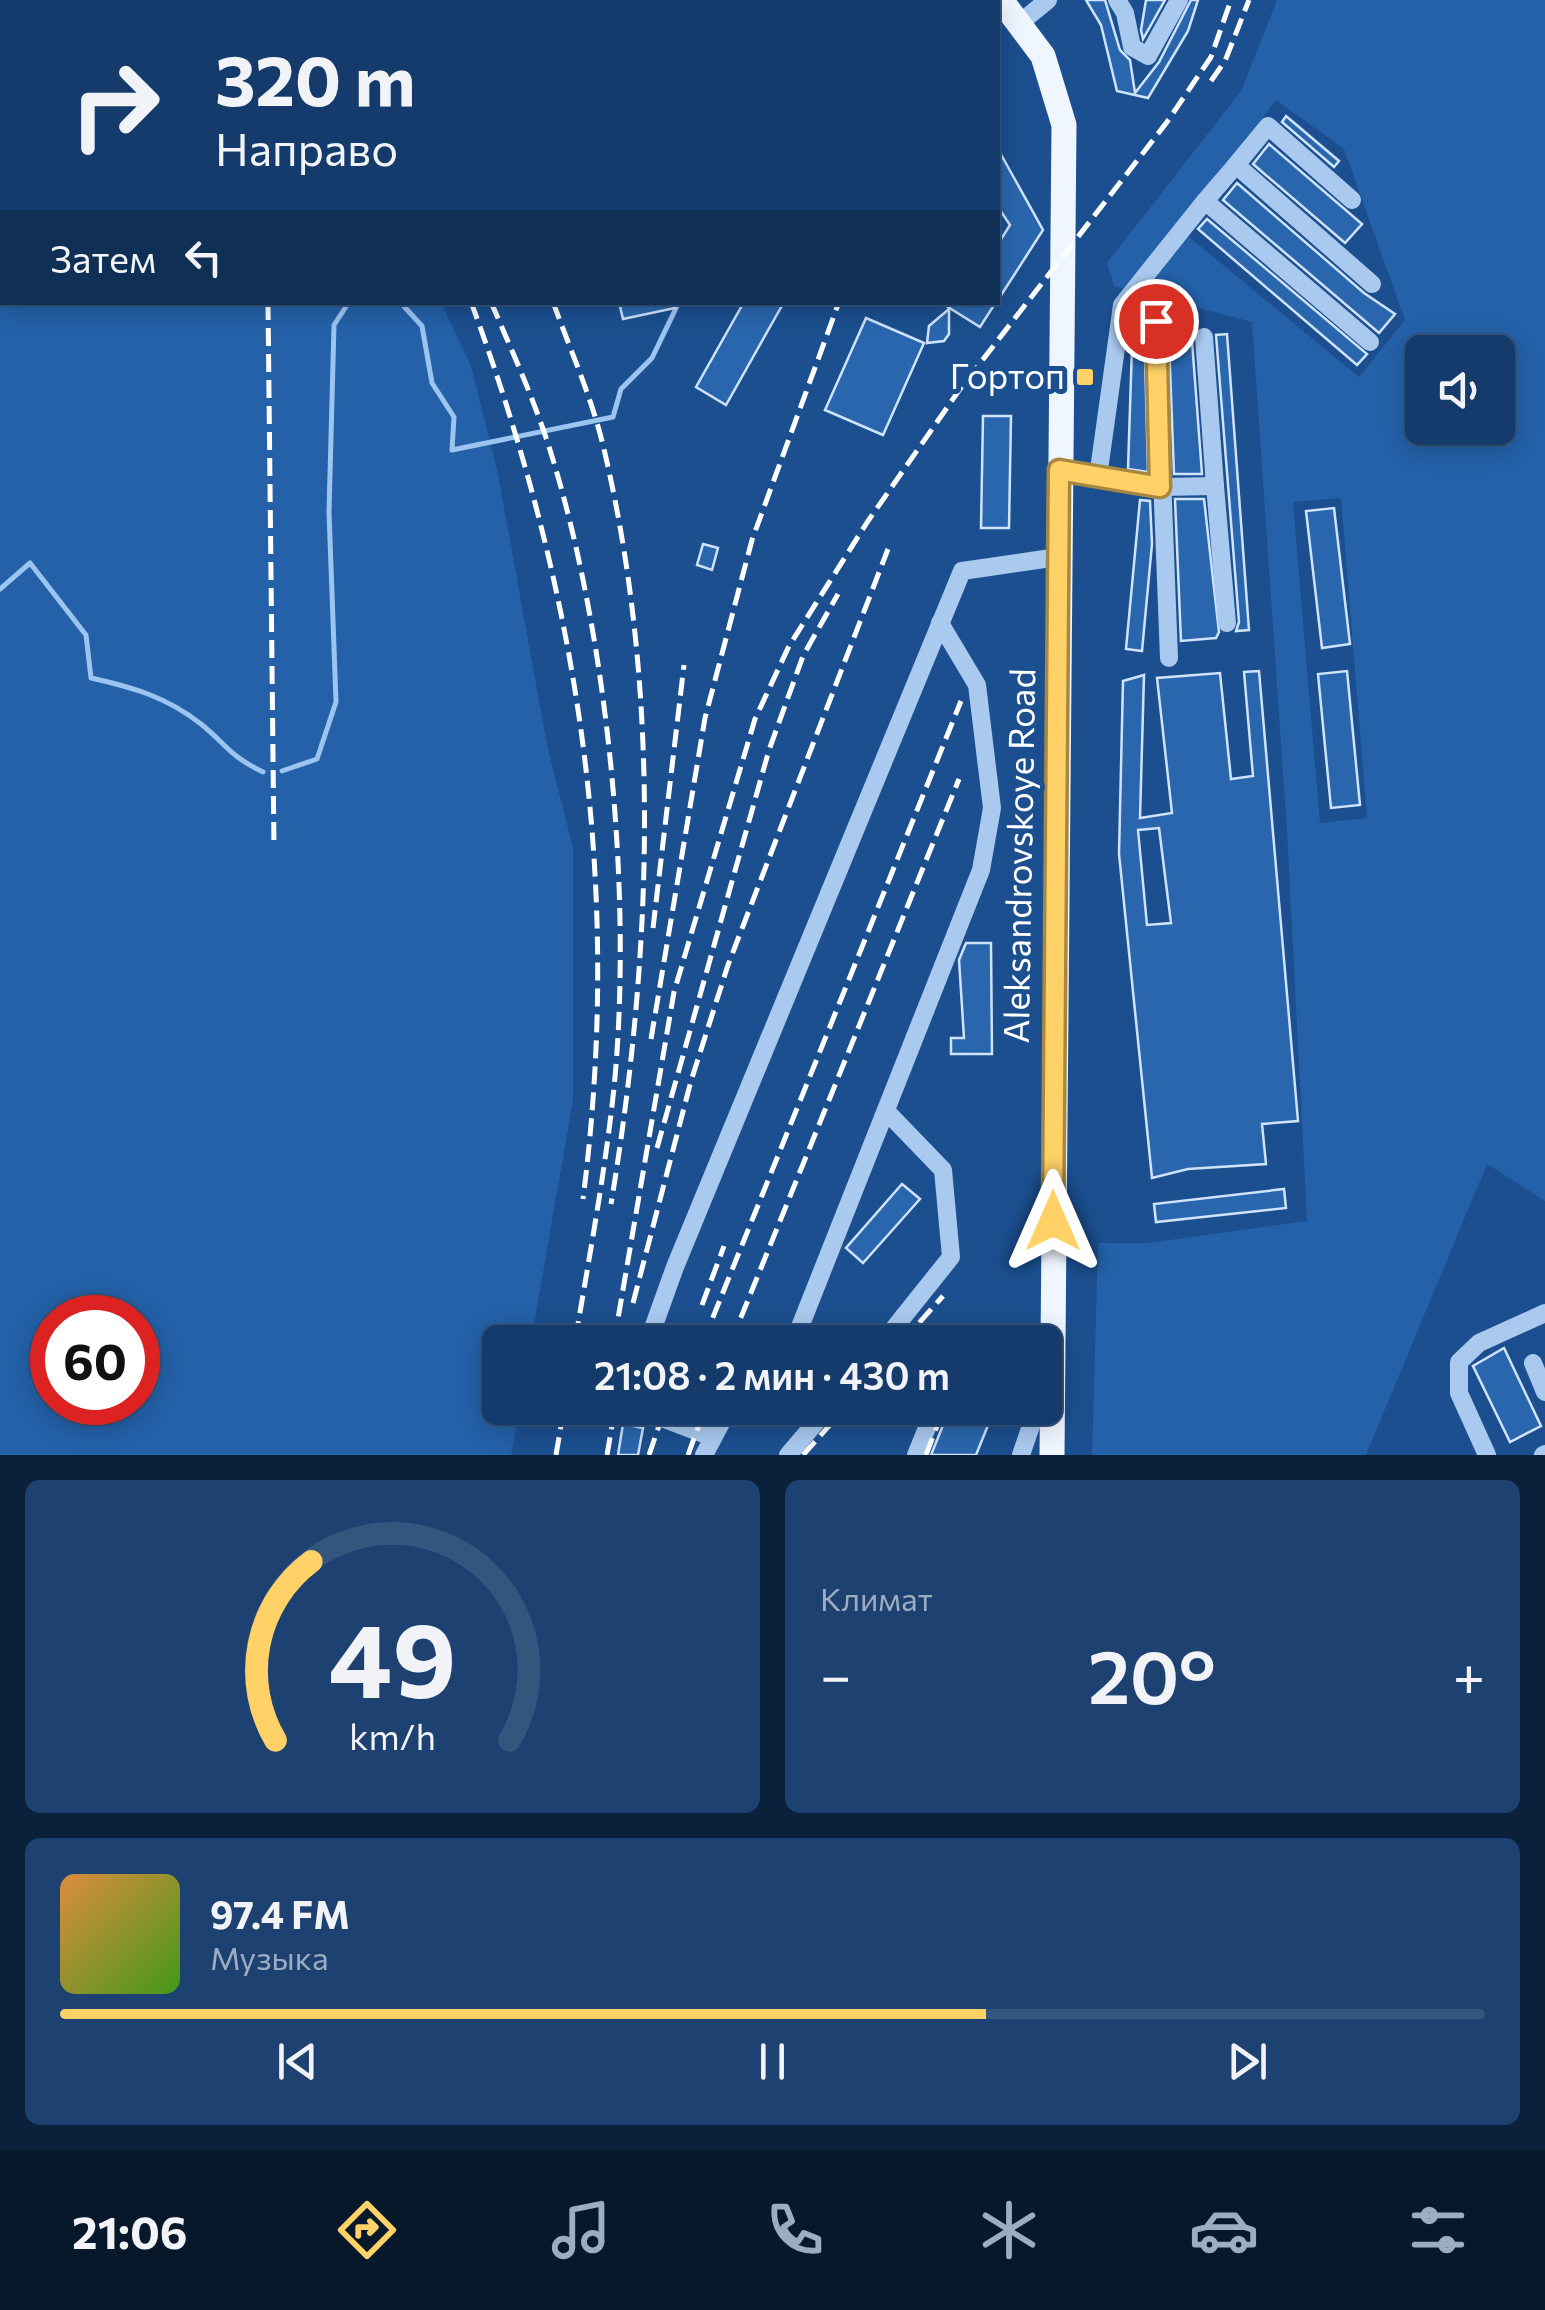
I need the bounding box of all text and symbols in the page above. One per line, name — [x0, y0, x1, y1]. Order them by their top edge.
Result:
text: 320 m — [215, 35, 416, 120]
icon: right — [50, 40, 180, 170]
text: Направо — [215, 120, 398, 175]
icon: left — [176, 230, 231, 285]
text: Затем — [50, 234, 156, 281]
pin — [1114, 279, 1199, 364]
icon: arrive — [1129, 294, 1184, 349]
map controls — [1405, 335, 1515, 445]
button: sound — [1405, 335, 1515, 445]
place label: Гортоп — [950, 353, 1065, 396]
marker: Гортоп — [1074, 366, 1096, 388]
street label: Aleksandrovskoye Road — [993, 668, 1042, 1044]
position arrow — [1001, 1169, 1105, 1273]
speed limit sign: 60 — [30, 1295, 160, 1425]
text: 21:08 · 2 мин · 430 m — [594, 1351, 950, 1398]
text: Климат — [820, 1578, 933, 1618]
text: 49 — [329, 1592, 456, 1719]
text: 20° — [1088, 1628, 1216, 1719]
text: − — [820, 1640, 851, 1707]
text: + — [1453, 1640, 1485, 1707]
text: km/h — [349, 1714, 436, 1757]
text: 97.4 FM — [210, 1890, 350, 1937]
text: Музыка — [210, 1937, 329, 1977]
icon: previous — [270, 2034, 325, 2089]
icon: pause — [745, 2034, 800, 2089]
icon: next — [1220, 2034, 1275, 2089]
icon: directions — [332, 2195, 402, 2265]
icon: music — [546, 2195, 616, 2265]
icon: phone — [760, 2195, 830, 2265]
icon: climate — [974, 2195, 1044, 2265]
icon: car — [1189, 2195, 1259, 2265]
icon: filters — [1403, 2195, 1473, 2265]
text: 21:06 — [72, 2203, 188, 2258]

